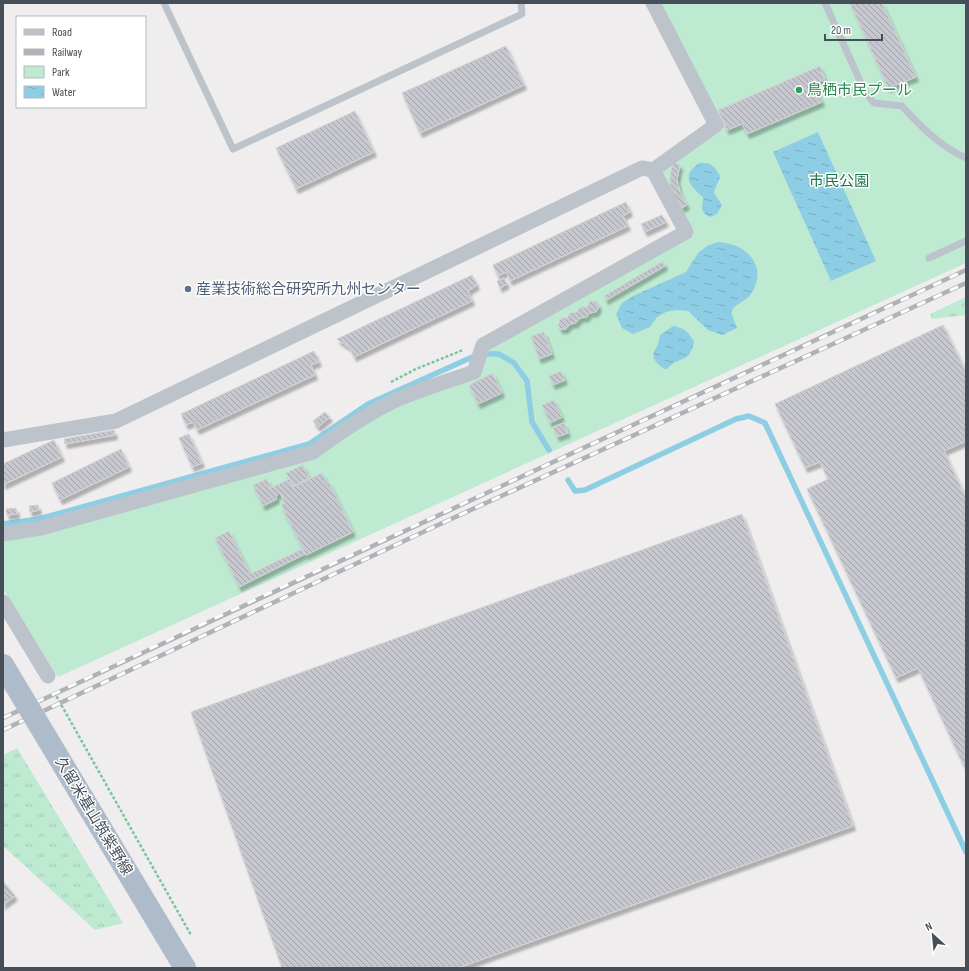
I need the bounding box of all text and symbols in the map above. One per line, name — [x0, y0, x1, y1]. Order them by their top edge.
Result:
legend — [16, 16, 146, 108]
scale bar — [825, 16, 882, 42]
text: 20 m — [831, 23, 851, 38]
text: Road — [52, 25, 72, 40]
text: Railway — [52, 45, 83, 60]
text: Park — [52, 65, 70, 80]
place label: 鳥栖市民プール — [807, 81, 912, 100]
text: Water — [52, 85, 76, 100]
marker: 鳥栖市民プール — [794, 85, 804, 95]
park label: 市民公園 — [809, 172, 869, 191]
place label: 産業技術総合研究所九州センター — [196, 280, 421, 299]
marker: 産業技術総合研究所九州センター — [183, 284, 193, 294]
street label: 久留米基山筑紫野線 — [51, 753, 136, 879]
north arrow — [913, 915, 953, 955]
text: N — [923, 919, 934, 934]

